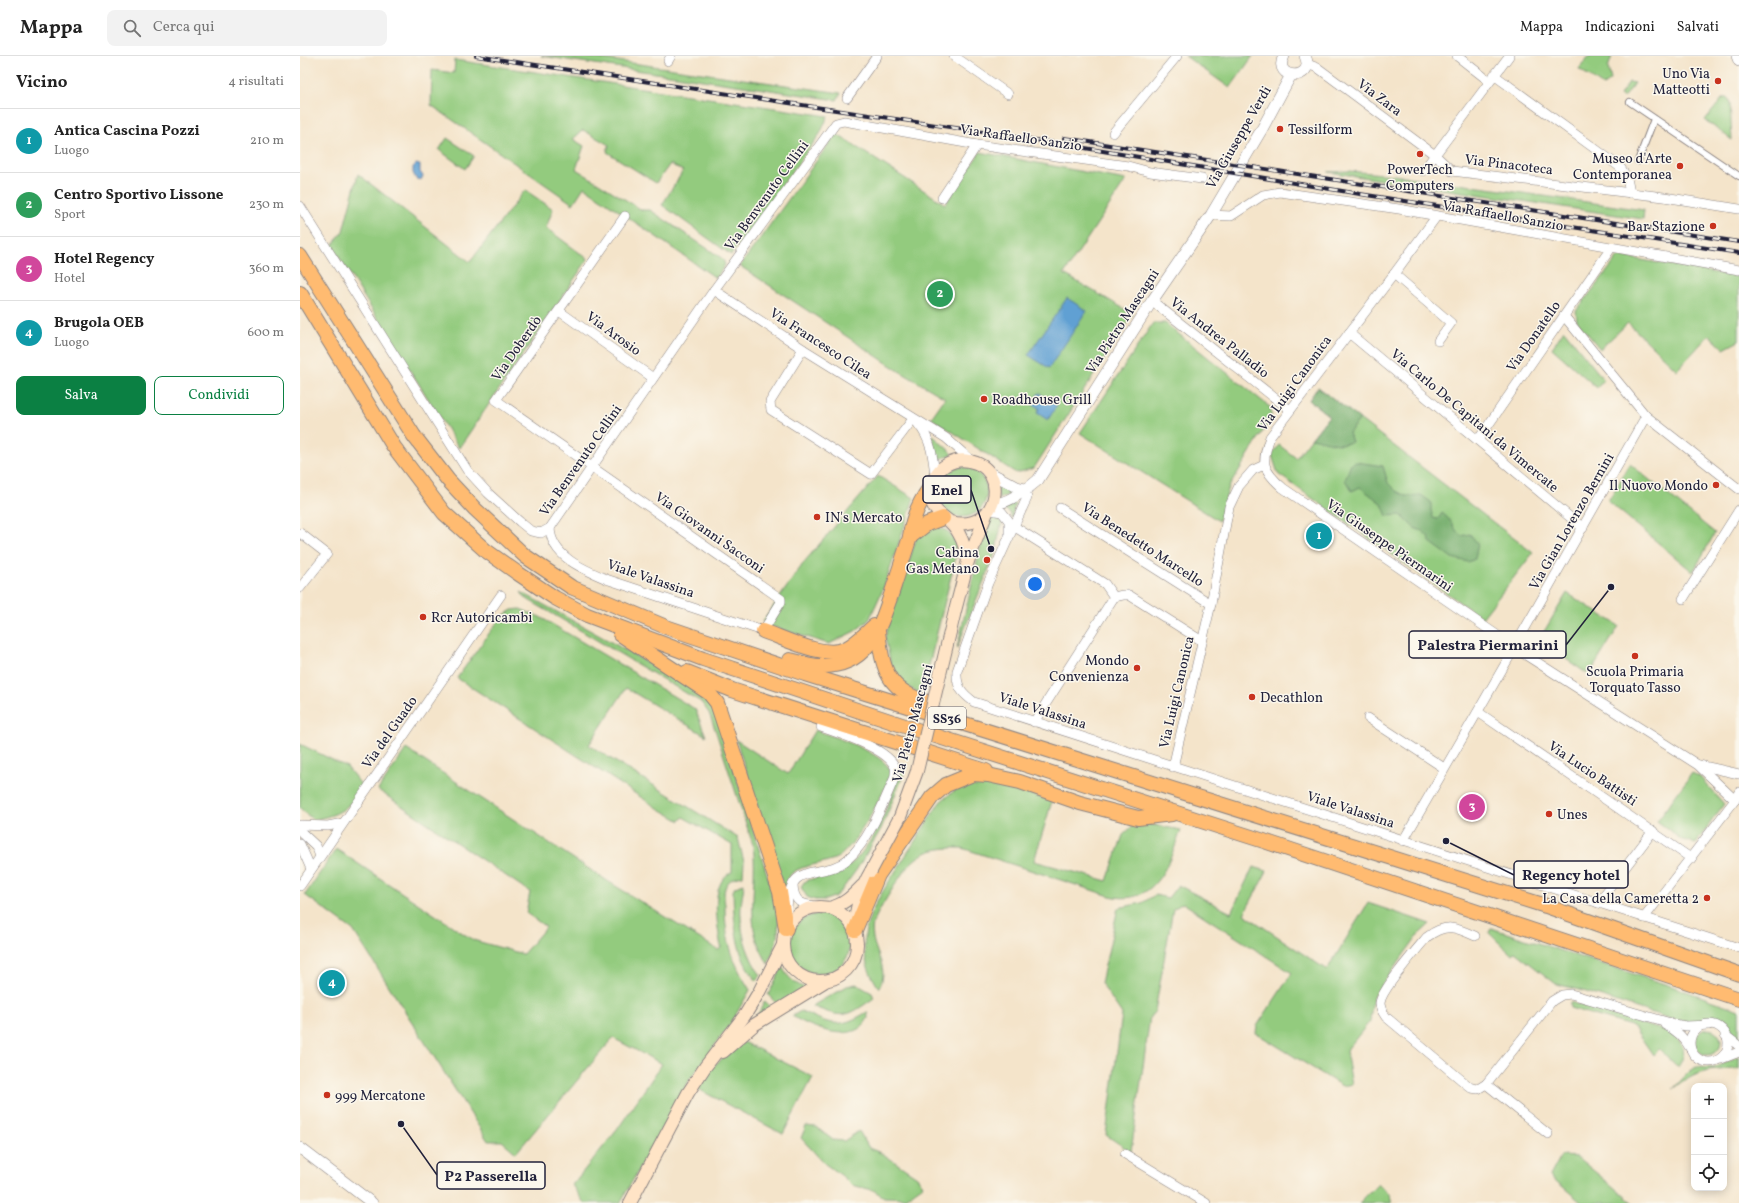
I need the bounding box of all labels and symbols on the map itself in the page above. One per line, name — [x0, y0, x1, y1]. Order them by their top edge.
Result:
place label: Uno Via Matteotti — [1653, 65, 1710, 100]
street label: Via Zara — [1353, 75, 1405, 121]
marker: Uno Via Matteotti — [1713, 76, 1723, 86]
street label: Via Giuseppe Verdi — [1202, 83, 1276, 193]
street label: Via Raffaello Sanzio — [959, 121, 1083, 156]
place label: Tessilform — [1288, 121, 1353, 140]
marker: Tessilform — [1275, 124, 1285, 134]
street label: Via Benvenuto Cellini — [721, 137, 814, 255]
marker: PowerTech Computers — [1415, 149, 1425, 159]
place label: Museo d'Arte Contemporanea — [1573, 150, 1672, 185]
street label: Via Pinacoteca — [1464, 151, 1554, 180]
place label: PowerTech Computers — [1386, 161, 1454, 196]
marker: Museo d'Arte Contemporanea — [1675, 161, 1685, 171]
street label: Via Raffaello Sanzio — [1441, 196, 1565, 236]
place label: Bar Stazione — [1627, 218, 1705, 237]
marker: Bar Stazione — [1708, 221, 1718, 231]
street label: Via Pietro Mascagni — [1082, 266, 1164, 378]
pin: 2 — [927, 279, 953, 309]
street label: Via Andrea Palladio — [1165, 293, 1273, 383]
street label: Via Donatello — [1503, 297, 1566, 376]
street label: Via Francesco Cilea — [766, 304, 875, 384]
street label: Via Arosio — [582, 308, 644, 361]
street label: Via Doberdò — [488, 312, 547, 385]
street label: Via Luigi Canonica — [1254, 332, 1337, 436]
street label: Via Carlo De Capitani da Vimercate — [1386, 345, 1562, 498]
place label: Roadhouse Grill — [992, 391, 1091, 410]
marker: Roadhouse Grill — [979, 394, 989, 404]
street label: Via Benvenuto Cellini — [536, 401, 627, 520]
street label: Via Gian Lorenzo Bernini — [1525, 450, 1619, 594]
callout: Enel — [923, 476, 971, 503]
place label: Il Nuovo Mondo — [1609, 477, 1708, 496]
marker: Il Nuovo Mondo — [1711, 480, 1721, 490]
text: Enel — [931, 481, 963, 502]
street label: Via Giovanni Sacconi — [650, 488, 768, 578]
street label: Via Giuseppe Piermarini — [1322, 495, 1456, 597]
street label: Via Benedetto Marcello — [1077, 499, 1207, 592]
place label: IN's Mercato — [825, 509, 902, 528]
marker: IN's Mercato — [812, 512, 822, 522]
pin: 1 — [1306, 521, 1332, 551]
place label: Cabina Gas Metano — [906, 544, 979, 579]
marker: Cabina Gas Metano — [982, 555, 992, 565]
street label: Viale Valassina — [604, 556, 697, 603]
your location — [1025, 574, 1045, 594]
place label: Rcr Autoricambi — [431, 609, 533, 628]
marker: Rcr Autoricambi — [418, 612, 428, 622]
callout: Palestra Piermarini — [1409, 631, 1566, 658]
street label: Via Luigi Canonica — [1155, 634, 1200, 750]
text: Palestra Piermarini — [1418, 636, 1559, 657]
marker: Scuola Primaria Torquato Tasso — [1630, 651, 1640, 661]
place label: Mondo Convenienza — [1049, 652, 1129, 687]
street label: Via Pietro Mascagni — [889, 662, 938, 785]
marker: Mondo Convenienza — [1132, 663, 1142, 673]
place label: Scuola Primaria Torquato Tasso — [1586, 663, 1684, 698]
street label: Viale Valassina — [996, 688, 1089, 735]
place label: Decathlon — [1260, 689, 1323, 708]
marker: Decathlon — [1247, 692, 1257, 702]
street label: Via del Guado — [358, 693, 422, 773]
road number: SS36 — [928, 707, 966, 729]
street label: Via Lucio Battisti — [1544, 737, 1641, 811]
street label: Viale Valassina — [1304, 787, 1397, 834]
pin: 3 — [1459, 792, 1485, 822]
place label: Unes — [1557, 806, 1587, 825]
marker: Unes — [1544, 809, 1554, 819]
callout: Regency hotel — [1514, 861, 1628, 888]
text: Regency hotel — [1522, 866, 1620, 887]
place label: La Casa della Cameretta 2 — [1542, 890, 1699, 909]
marker: La Casa della Cameretta 2 — [1702, 893, 1712, 903]
pin: 4 — [319, 968, 345, 998]
place label: 999 Mercatone — [335, 1087, 426, 1106]
marker: 999 Mercatone — [322, 1090, 332, 1100]
callout: P2 Passerella — [437, 1162, 545, 1189]
text: P2 Passerella — [445, 1167, 537, 1188]

